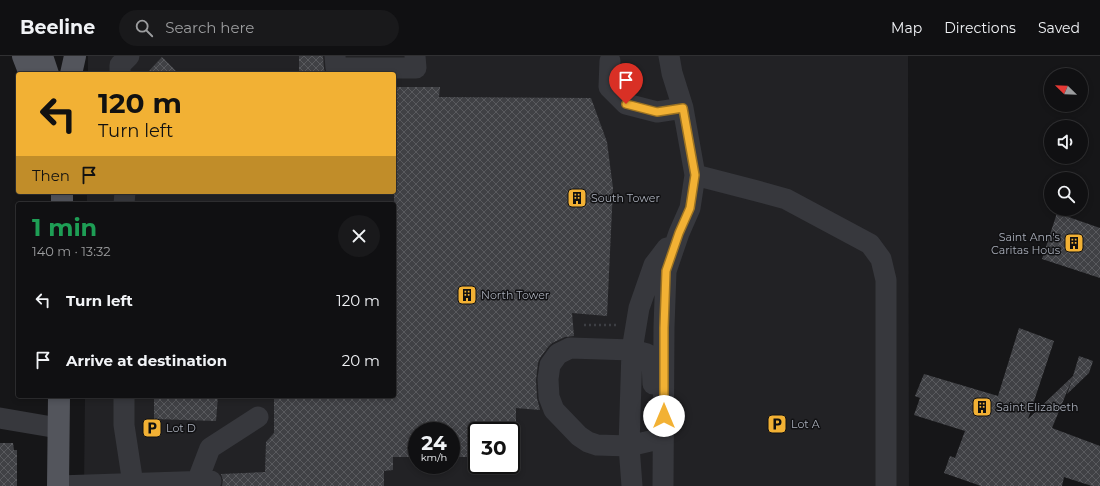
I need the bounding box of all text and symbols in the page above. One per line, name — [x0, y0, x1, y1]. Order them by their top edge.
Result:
search box — [119, 10, 399, 46]
text: Beeline — [20, 16, 95, 39]
icon: search — [133, 17, 155, 39]
text: Search here — [165, 18, 254, 37]
text: Map — [891, 19, 922, 37]
text: Directions — [944, 19, 1016, 37]
text: Saved — [1038, 19, 1080, 37]
pin — [609, 63, 643, 104]
north arrow — [1044, 68, 1088, 112]
map controls — [1044, 68, 1088, 216]
icon: arrive — [615, 69, 637, 91]
text: 120 m — [98, 86, 182, 120]
icon: left — [32, 88, 84, 140]
text: Turn left — [98, 120, 173, 142]
button: sound — [1044, 120, 1088, 164]
icon: arrive — [78, 164, 100, 186]
text: Then — [32, 166, 70, 185]
button: search — [1044, 172, 1088, 216]
building icon: South Tower — [566, 187, 588, 209]
place label: South Tower — [591, 191, 660, 205]
text: 1 min — [32, 213, 97, 242]
button: close — [338, 215, 380, 257]
place label: Saint Ann's Caritas Hous — [991, 230, 1061, 257]
building icon: Saint Ann's Caritas Hous — [1063, 232, 1085, 254]
text: 140 m · 13:32 — [32, 243, 111, 259]
building icon: North Tower — [456, 284, 478, 306]
place label: North Tower — [481, 288, 549, 302]
icon: left — [32, 289, 54, 311]
text: Turn left — [66, 291, 133, 310]
text: 120 m — [336, 291, 380, 310]
icon: arrive — [32, 349, 54, 371]
text: Arrive at destination — [66, 351, 227, 370]
text: 20 m — [342, 351, 380, 370]
position arrow — [643, 395, 685, 437]
building icon: Saint Elizabeth — [971, 396, 993, 418]
place label: Saint Elizabeth — [996, 400, 1078, 414]
parking icon: Lot A — [766, 413, 788, 435]
parking icon: Lot D — [141, 417, 163, 439]
place label: Lot A — [791, 417, 820, 431]
place label: Lot D — [166, 421, 196, 435]
speed limit sign: 30 — [468, 422, 520, 474]
text: 24 — [421, 431, 447, 455]
text: km/h — [421, 451, 447, 464]

